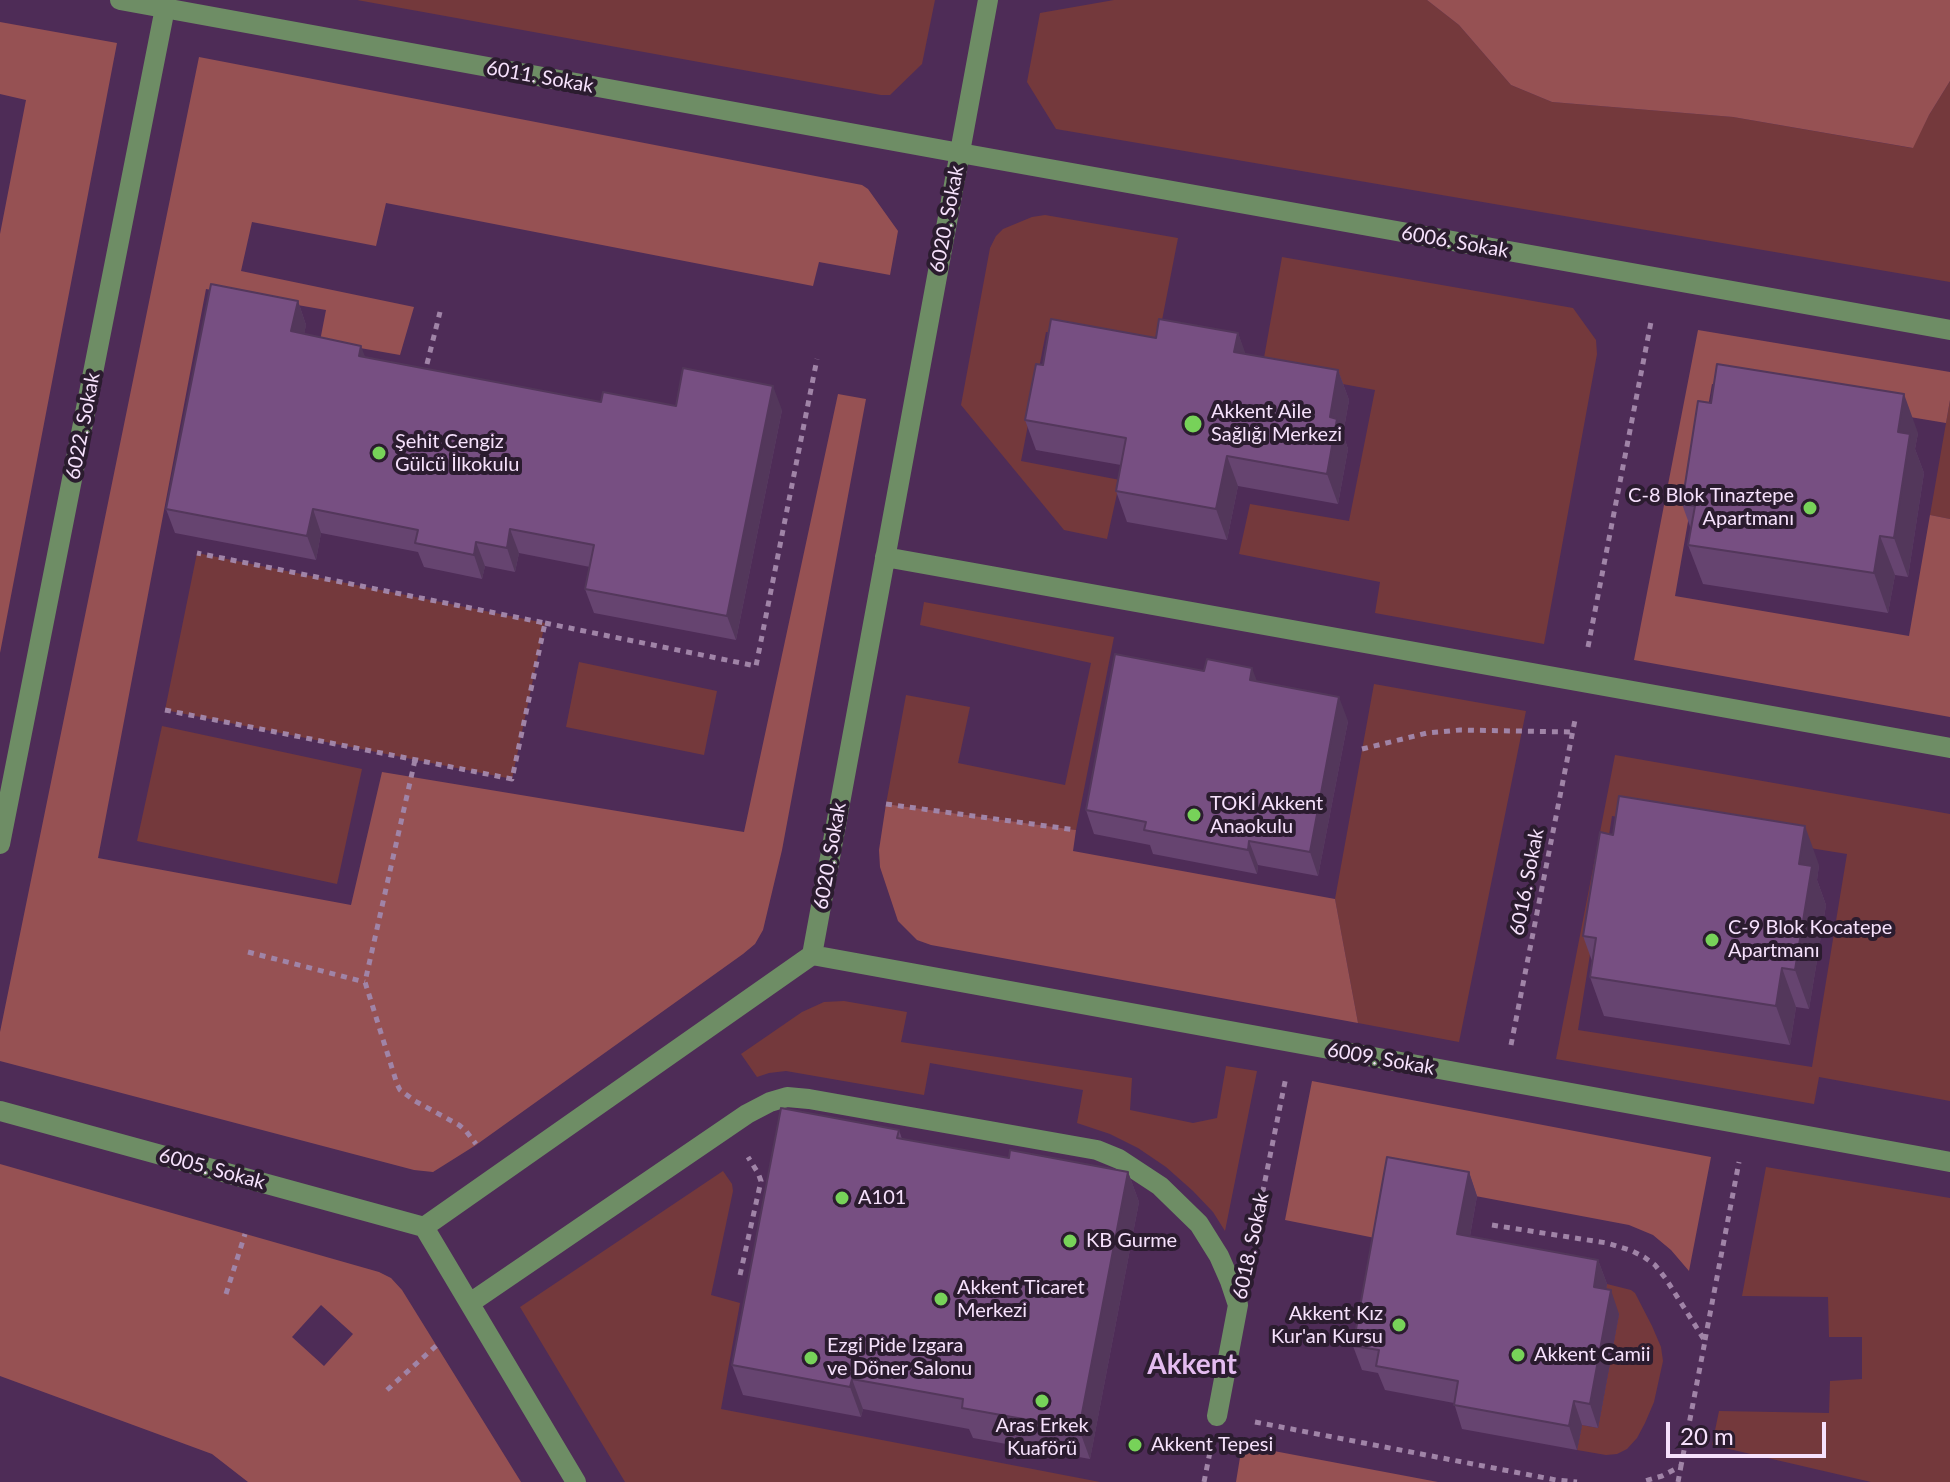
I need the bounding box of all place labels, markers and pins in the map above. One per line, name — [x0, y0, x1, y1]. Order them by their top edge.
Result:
place label: Akkent Aile Sağlığı Merkezi — [1211, 400, 1342, 447]
marker: Akkent Aile Sağlığı Merkezi — [1182, 413, 1204, 435]
place label: Şehit Cengiz Gülcü İlkokulu — [395, 430, 519, 477]
marker: Şehit Cengiz Gülcü İlkokulu — [370, 444, 388, 462]
place label: C-8 Blok Tınaztepe Apartmanı — [1628, 484, 1794, 531]
marker: C-8 Blok Tınaztepe Apartmanı — [1801, 499, 1819, 517]
place label: TOKİ Akkent Anaokulu — [1210, 792, 1323, 839]
marker: TOKİ Akkent Anaokulu — [1185, 806, 1203, 824]
place label: C-9 Blok Kocatepe Apartmanı — [1728, 916, 1892, 963]
marker: C-9 Blok Kocatepe Apartmanı — [1703, 931, 1721, 949]
place label: A101 — [858, 1186, 906, 1210]
marker: A101 — [833, 1189, 851, 1207]
place label: KB Gurme — [1086, 1229, 1177, 1253]
marker: KB Gurme — [1061, 1232, 1079, 1250]
place label: Akkent Ticaret Merkezi — [957, 1276, 1085, 1323]
marker: Akkent Ticaret Merkezi — [932, 1290, 950, 1308]
place label: Akkent Kız Kur'an Kursu — [1271, 1302, 1383, 1349]
marker: Akkent Kız Kur'an Kursu — [1390, 1316, 1408, 1334]
place label: Ezgi Pide Izgara ve Döner Salonu — [827, 1334, 972, 1381]
place label: Akkent Camii — [1534, 1343, 1650, 1367]
marker: Akkent Camii — [1509, 1346, 1527, 1364]
marker: Ezgi Pide Izgara ve Döner Salonu — [802, 1349, 820, 1367]
marker: Aras Erkek Kuaförü — [1033, 1392, 1051, 1410]
place label: Aras Erkek Kuaförü — [995, 1414, 1089, 1461]
place label: Akkent Tepesi — [1151, 1433, 1273, 1457]
marker: Akkent Tepesi — [1126, 1436, 1144, 1454]

